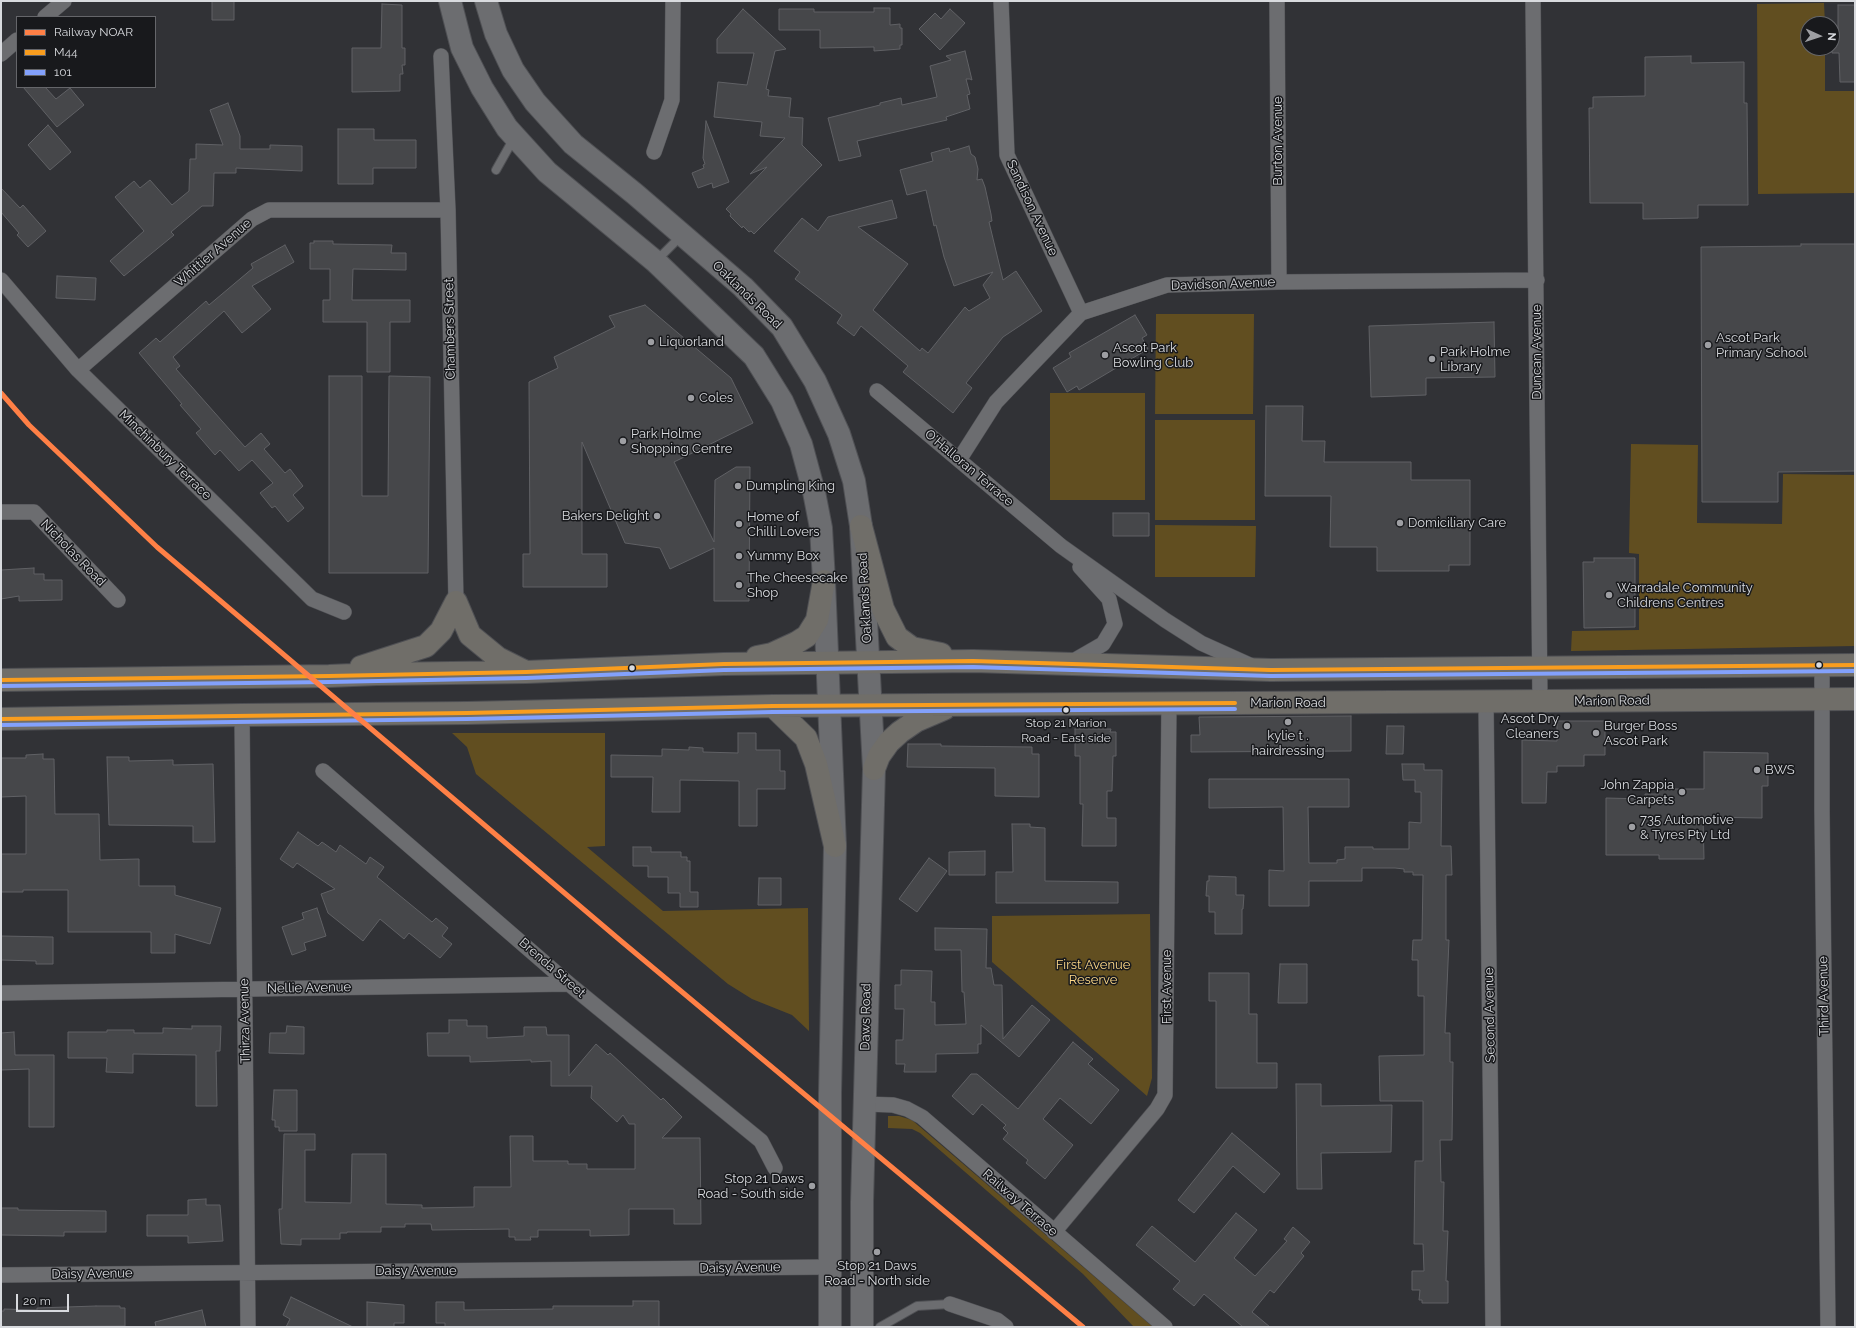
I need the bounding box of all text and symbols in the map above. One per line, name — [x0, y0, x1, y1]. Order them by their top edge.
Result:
legend — [16, 16, 156, 88]
north arrow — [1800, 16, 1840, 56]
text: Railway NOAR — [54, 25, 133, 39]
text: N — [1825, 32, 1838, 41]
text: M44 — [54, 45, 78, 59]
text: 101 — [54, 65, 72, 79]
street label: Burton Avenue — [1270, 96, 1286, 186]
street label: Sandison Avenue — [1003, 158, 1061, 258]
street label: Whittier Avenue — [171, 215, 255, 291]
street label: Oaklands Road — [709, 258, 785, 332]
street label: Davidson Avenue — [1171, 274, 1275, 294]
street label: Chambers Street — [441, 278, 459, 380]
street label: Duncan Avenue — [1529, 304, 1545, 400]
place label: Ascot Park Primary School — [1716, 330, 1807, 361]
place label: Liquorland — [659, 334, 724, 350]
marker: Liquorland — [646, 337, 656, 347]
place label: Ascot Park Bowling Club — [1113, 340, 1193, 371]
marker: Ascot Park Primary School — [1703, 340, 1713, 350]
place label: Park Holme Library — [1440, 344, 1510, 375]
marker: Ascot Park Bowling Club — [1100, 350, 1110, 360]
marker: Park Holme Library — [1427, 354, 1437, 364]
place label: Coles — [699, 390, 733, 406]
marker: Coles — [686, 393, 696, 403]
street label: Minchinbury Terrace — [115, 407, 215, 503]
place label: Park Holme Shopping Centre — [631, 426, 732, 457]
street label: O'Halloran Terrace — [921, 426, 1017, 510]
marker: Park Holme Shopping Centre — [618, 436, 628, 446]
place label: Dumpling King — [746, 478, 835, 494]
marker: Dumpling King — [733, 481, 743, 491]
place label: Bakers Delight — [562, 508, 649, 524]
place label: Home of Chilli Lovers — [747, 509, 820, 540]
marker: Bakers Delight — [652, 511, 662, 521]
place label: Domiciliary Care — [1408, 515, 1506, 531]
street label: Nicholas Road — [37, 516, 109, 590]
marker: Domiciliary Care — [1395, 518, 1405, 528]
marker: Home of Chilli Lovers — [734, 519, 744, 529]
place label: Yummy Box — [747, 548, 819, 564]
marker: Yummy Box — [734, 551, 744, 561]
street label: Oaklands Road — [855, 552, 875, 644]
place label: The Cheesecake Shop — [747, 570, 848, 601]
marker: The Cheesecake Shop — [734, 580, 744, 590]
place label: Warradale Community Childrens Centres — [1617, 580, 1753, 611]
marker: Warradale Community Childrens Centres — [1604, 590, 1614, 600]
unlabelled marker — [1814, 660, 1824, 670]
unlabelled marker — [627, 663, 637, 673]
street label: Marion Road — [1574, 693, 1650, 709]
street label: Marion Road — [1250, 695, 1326, 711]
marker: Stop 21 Marion Road - East side — [1061, 705, 1071, 715]
place label: Ascot Dry Cleaners — [1501, 711, 1559, 742]
place label: Stop 21 Marion Road - East side — [1021, 716, 1111, 744]
marker: kylie t . hairdressing — [1283, 717, 1293, 727]
place label: Burger Boss Ascot Park — [1604, 718, 1677, 749]
marker: Ascot Dry Cleaners — [1562, 721, 1572, 731]
place label: kylie t . hairdressing — [1252, 728, 1324, 759]
marker: Burger Boss Ascot Park — [1591, 728, 1601, 738]
place label: BWS — [1765, 762, 1795, 778]
marker: BWS — [1752, 765, 1762, 775]
place label: John Zappia Carpets — [1600, 777, 1674, 808]
marker: John Zappia Carpets — [1677, 787, 1687, 797]
place label: 735 Automotive & Tyres Pty Ltd — [1640, 812, 1734, 843]
marker: 735 Automotive & Tyres Pty Ltd — [1627, 822, 1637, 832]
street label: Brenda Street — [516, 935, 588, 1001]
street label: First Avenue — [1159, 950, 1175, 1024]
street label: Third Avenue — [1816, 956, 1832, 1036]
park label: First Avenue Reserve — [1056, 957, 1130, 988]
street label: Second Avenue — [1481, 967, 1499, 1063]
street label: Thirza Avenue — [236, 978, 254, 1064]
street label: Nellie Avenue — [267, 979, 351, 997]
street label: Daws Road — [858, 983, 874, 1051]
street label: Railway Terrace — [979, 1166, 1061, 1240]
place label: Stop 21 Daws Road - South side — [697, 1171, 804, 1202]
marker: Stop 21 Daws Road - South side — [807, 1181, 817, 1191]
marker: Stop 21 Daws Road - North side — [872, 1247, 882, 1257]
place label: Stop 21 Daws Road - North side — [824, 1258, 930, 1289]
street label: Daisy Avenue — [699, 1259, 781, 1277]
street label: Daisy Avenue — [375, 1263, 457, 1279]
street label: Daisy Avenue — [51, 1265, 133, 1283]
scale bar — [18, 1286, 71, 1312]
text: 20 m — [23, 1294, 51, 1308]

